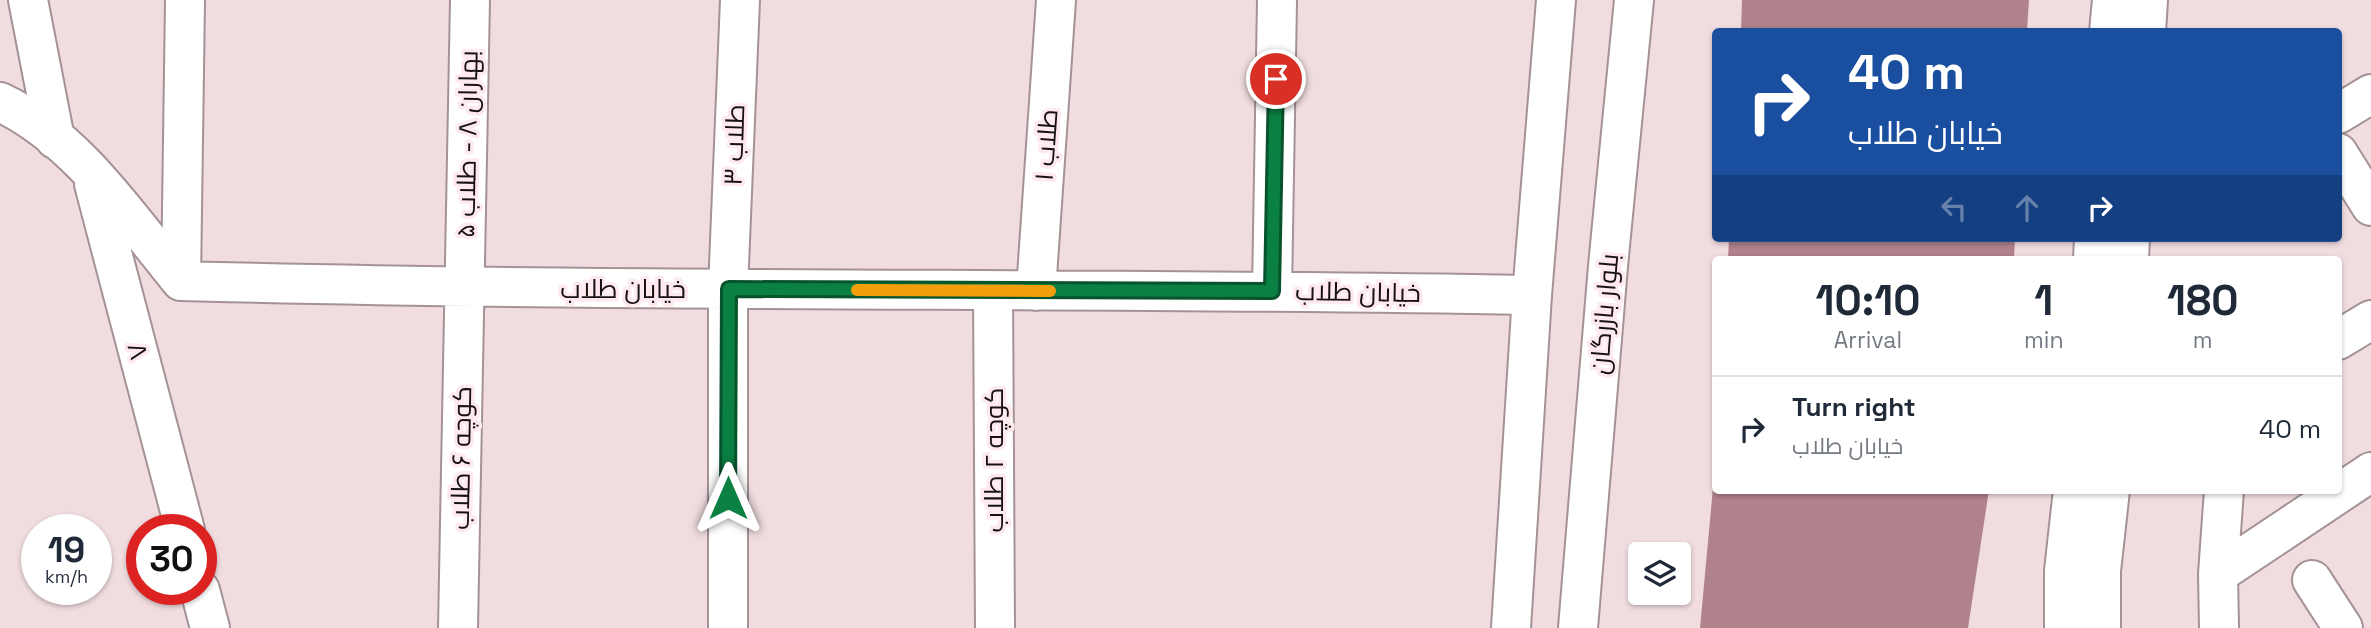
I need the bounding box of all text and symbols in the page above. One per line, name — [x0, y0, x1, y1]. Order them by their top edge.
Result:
text: 40 m — [1848, 41, 1965, 103]
pin — [1246, 49, 1306, 109]
street label: بهاران ۸ - طلاب ۵ — [448, 50, 486, 238]
icon: right — [1733, 56, 1824, 147]
icon: arrive — [1257, 60, 1295, 98]
street label: طلاب ۳ — [716, 104, 752, 186]
street label: طلاب ۱ — [1027, 108, 1065, 182]
text: خیابان طلاب — [1848, 113, 2003, 153]
icon: left — [1935, 189, 1973, 227]
icon: ahead — [2008, 189, 2046, 227]
icon: right — [2081, 189, 2119, 227]
street label: بلوار بازرگان — [1582, 252, 1626, 376]
street label: خیابان طلاب — [560, 272, 686, 306]
street label: خیابان طلاب — [1295, 274, 1421, 310]
text: 10:10 — [1816, 274, 1920, 327]
text: 1 — [2034, 274, 2053, 327]
text: 180 — [2167, 274, 2238, 327]
text: Arrival — [1834, 325, 1902, 355]
text: min — [2024, 325, 2064, 355]
text: m — [2193, 325, 2213, 355]
street label: ۸ — [119, 339, 157, 363]
street label: کوچه ۶ طلاب — [443, 386, 479, 530]
street label: کوچه ۲ طلاب — [977, 387, 1011, 533]
text: Turn right — [1792, 390, 1916, 424]
icon: right — [1733, 410, 1771, 448]
text: 40 m — [2259, 412, 2321, 446]
text: خیابان طلاب — [1792, 431, 1903, 461]
position arrow — [691, 461, 765, 535]
speed limit sign: 30 — [126, 514, 217, 605]
text: 19 — [48, 528, 85, 572]
map controls — [1628, 542, 1691, 605]
button: layers — [1628, 542, 1691, 605]
text: km/h — [45, 565, 88, 588]

